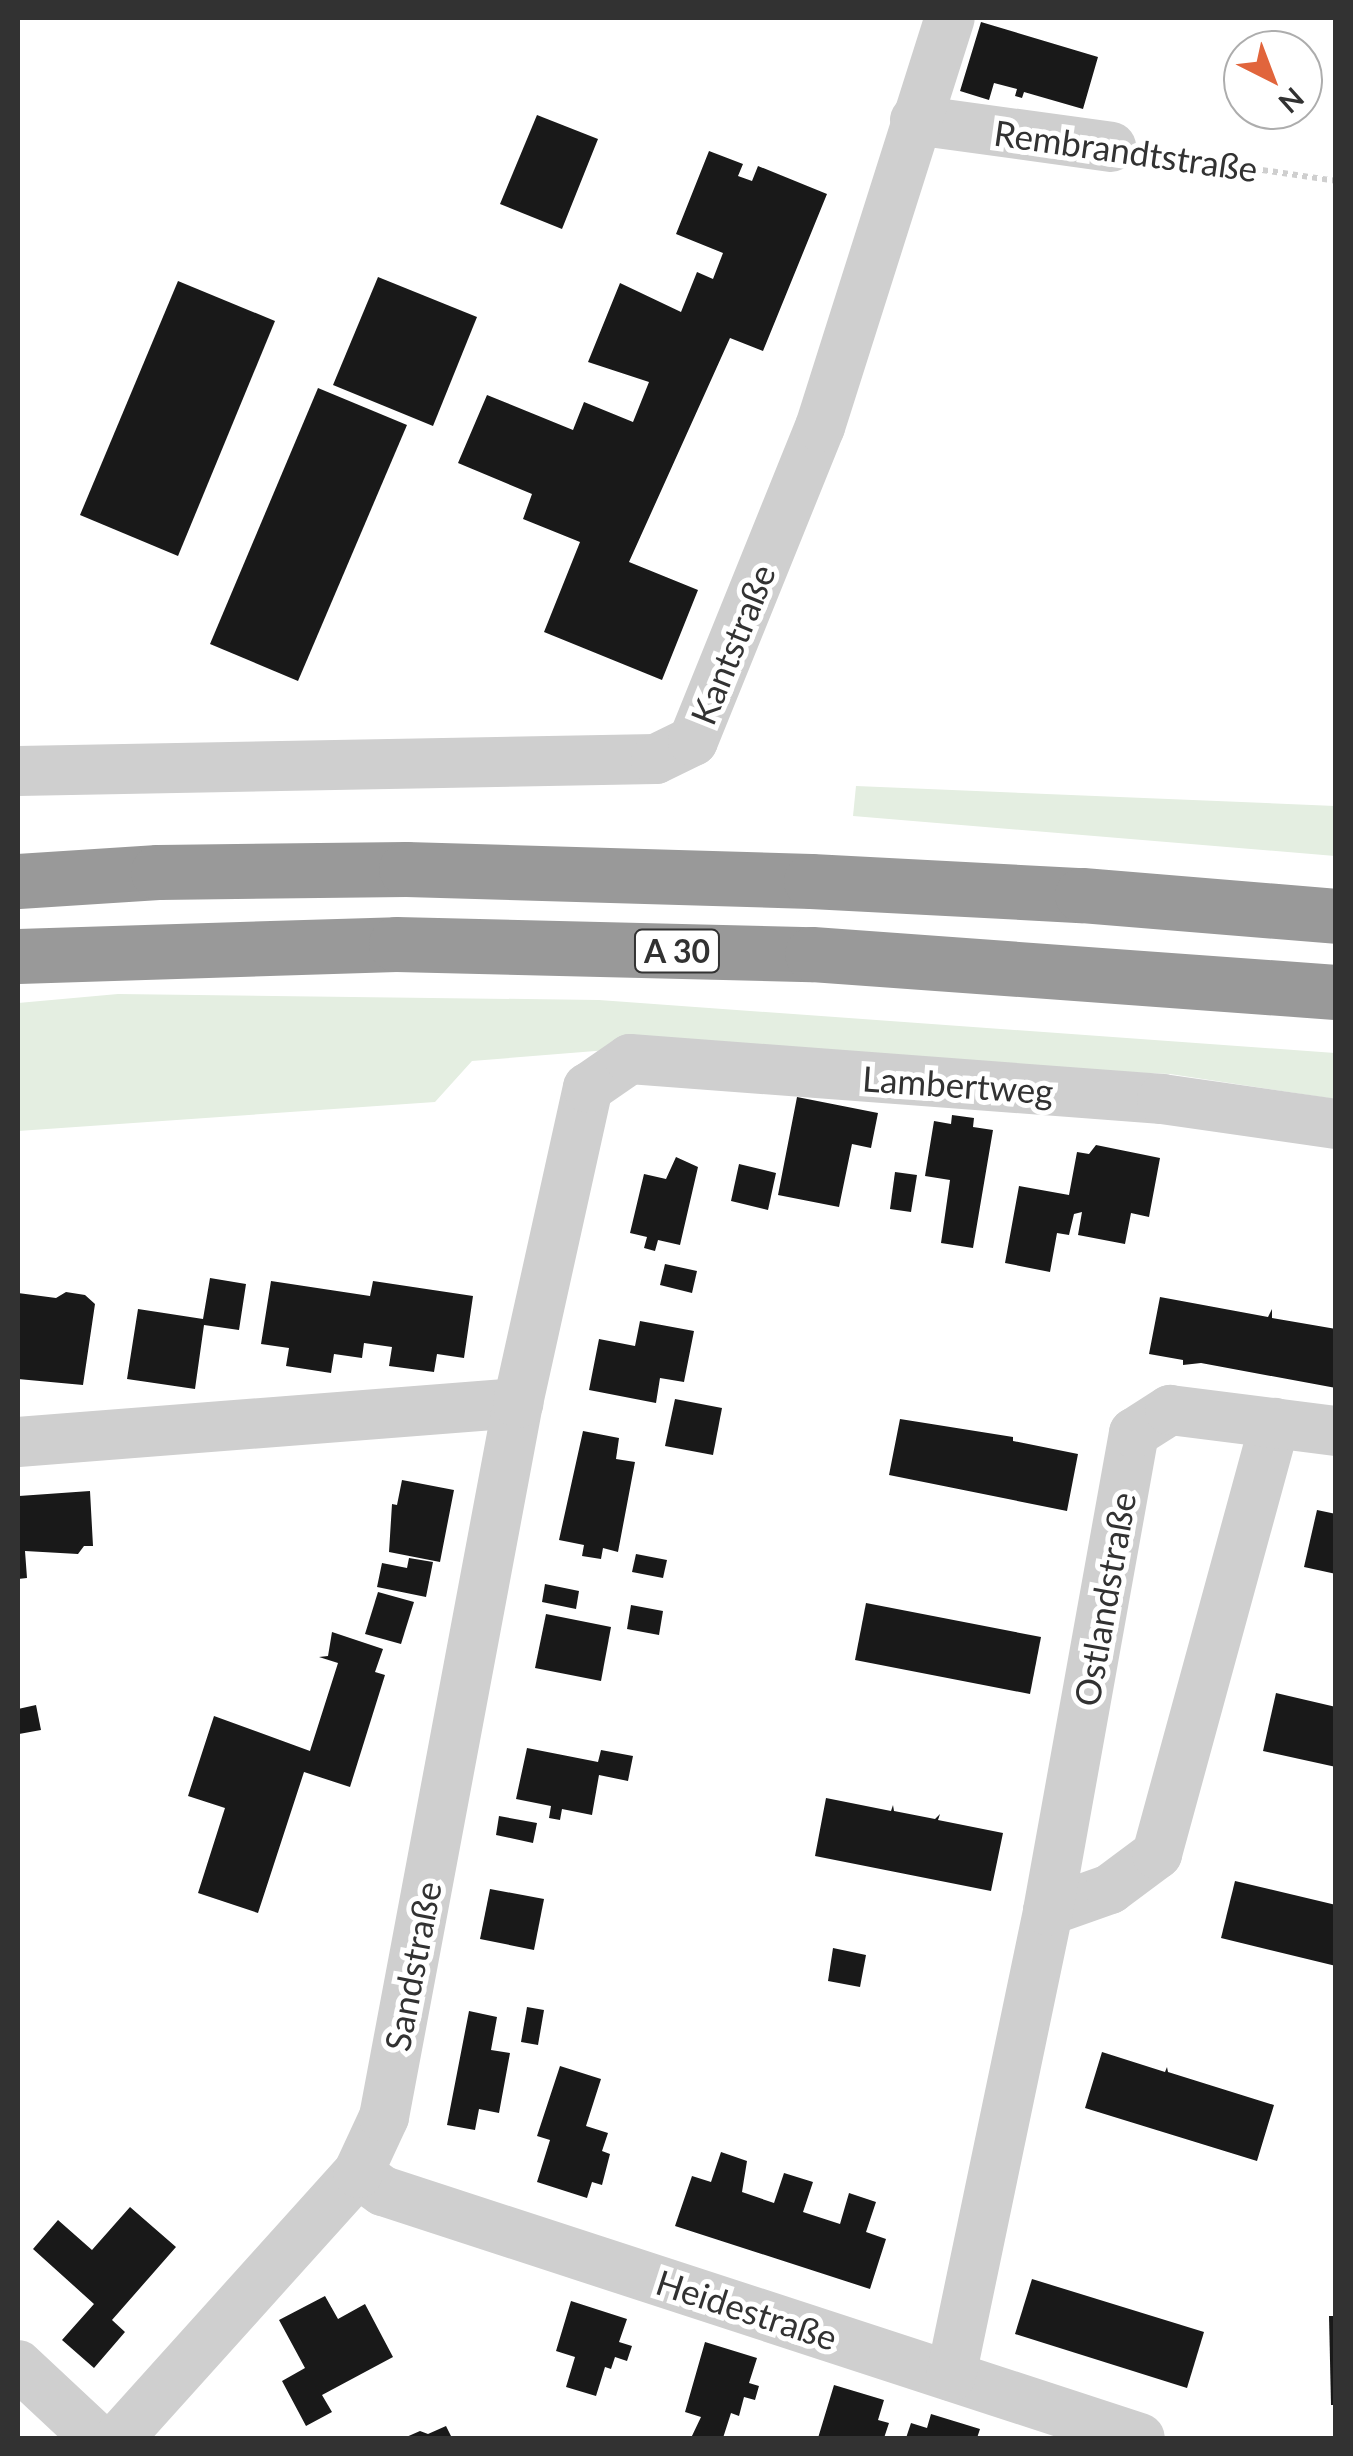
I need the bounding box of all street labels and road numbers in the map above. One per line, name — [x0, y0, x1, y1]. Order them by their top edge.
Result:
street label: Rembrandtstraße — [992, 111, 1260, 189]
street label: Kantstraße — [681, 558, 783, 730]
road number: A 30 — [632, 924, 722, 978]
street label: Lambertweg — [861, 1056, 1055, 1112]
street label: Ostlandstraße — [1065, 1489, 1143, 1709]
street label: Sandstraße — [375, 1878, 449, 2054]
street label: Heidestraße — [651, 2260, 843, 2358]

